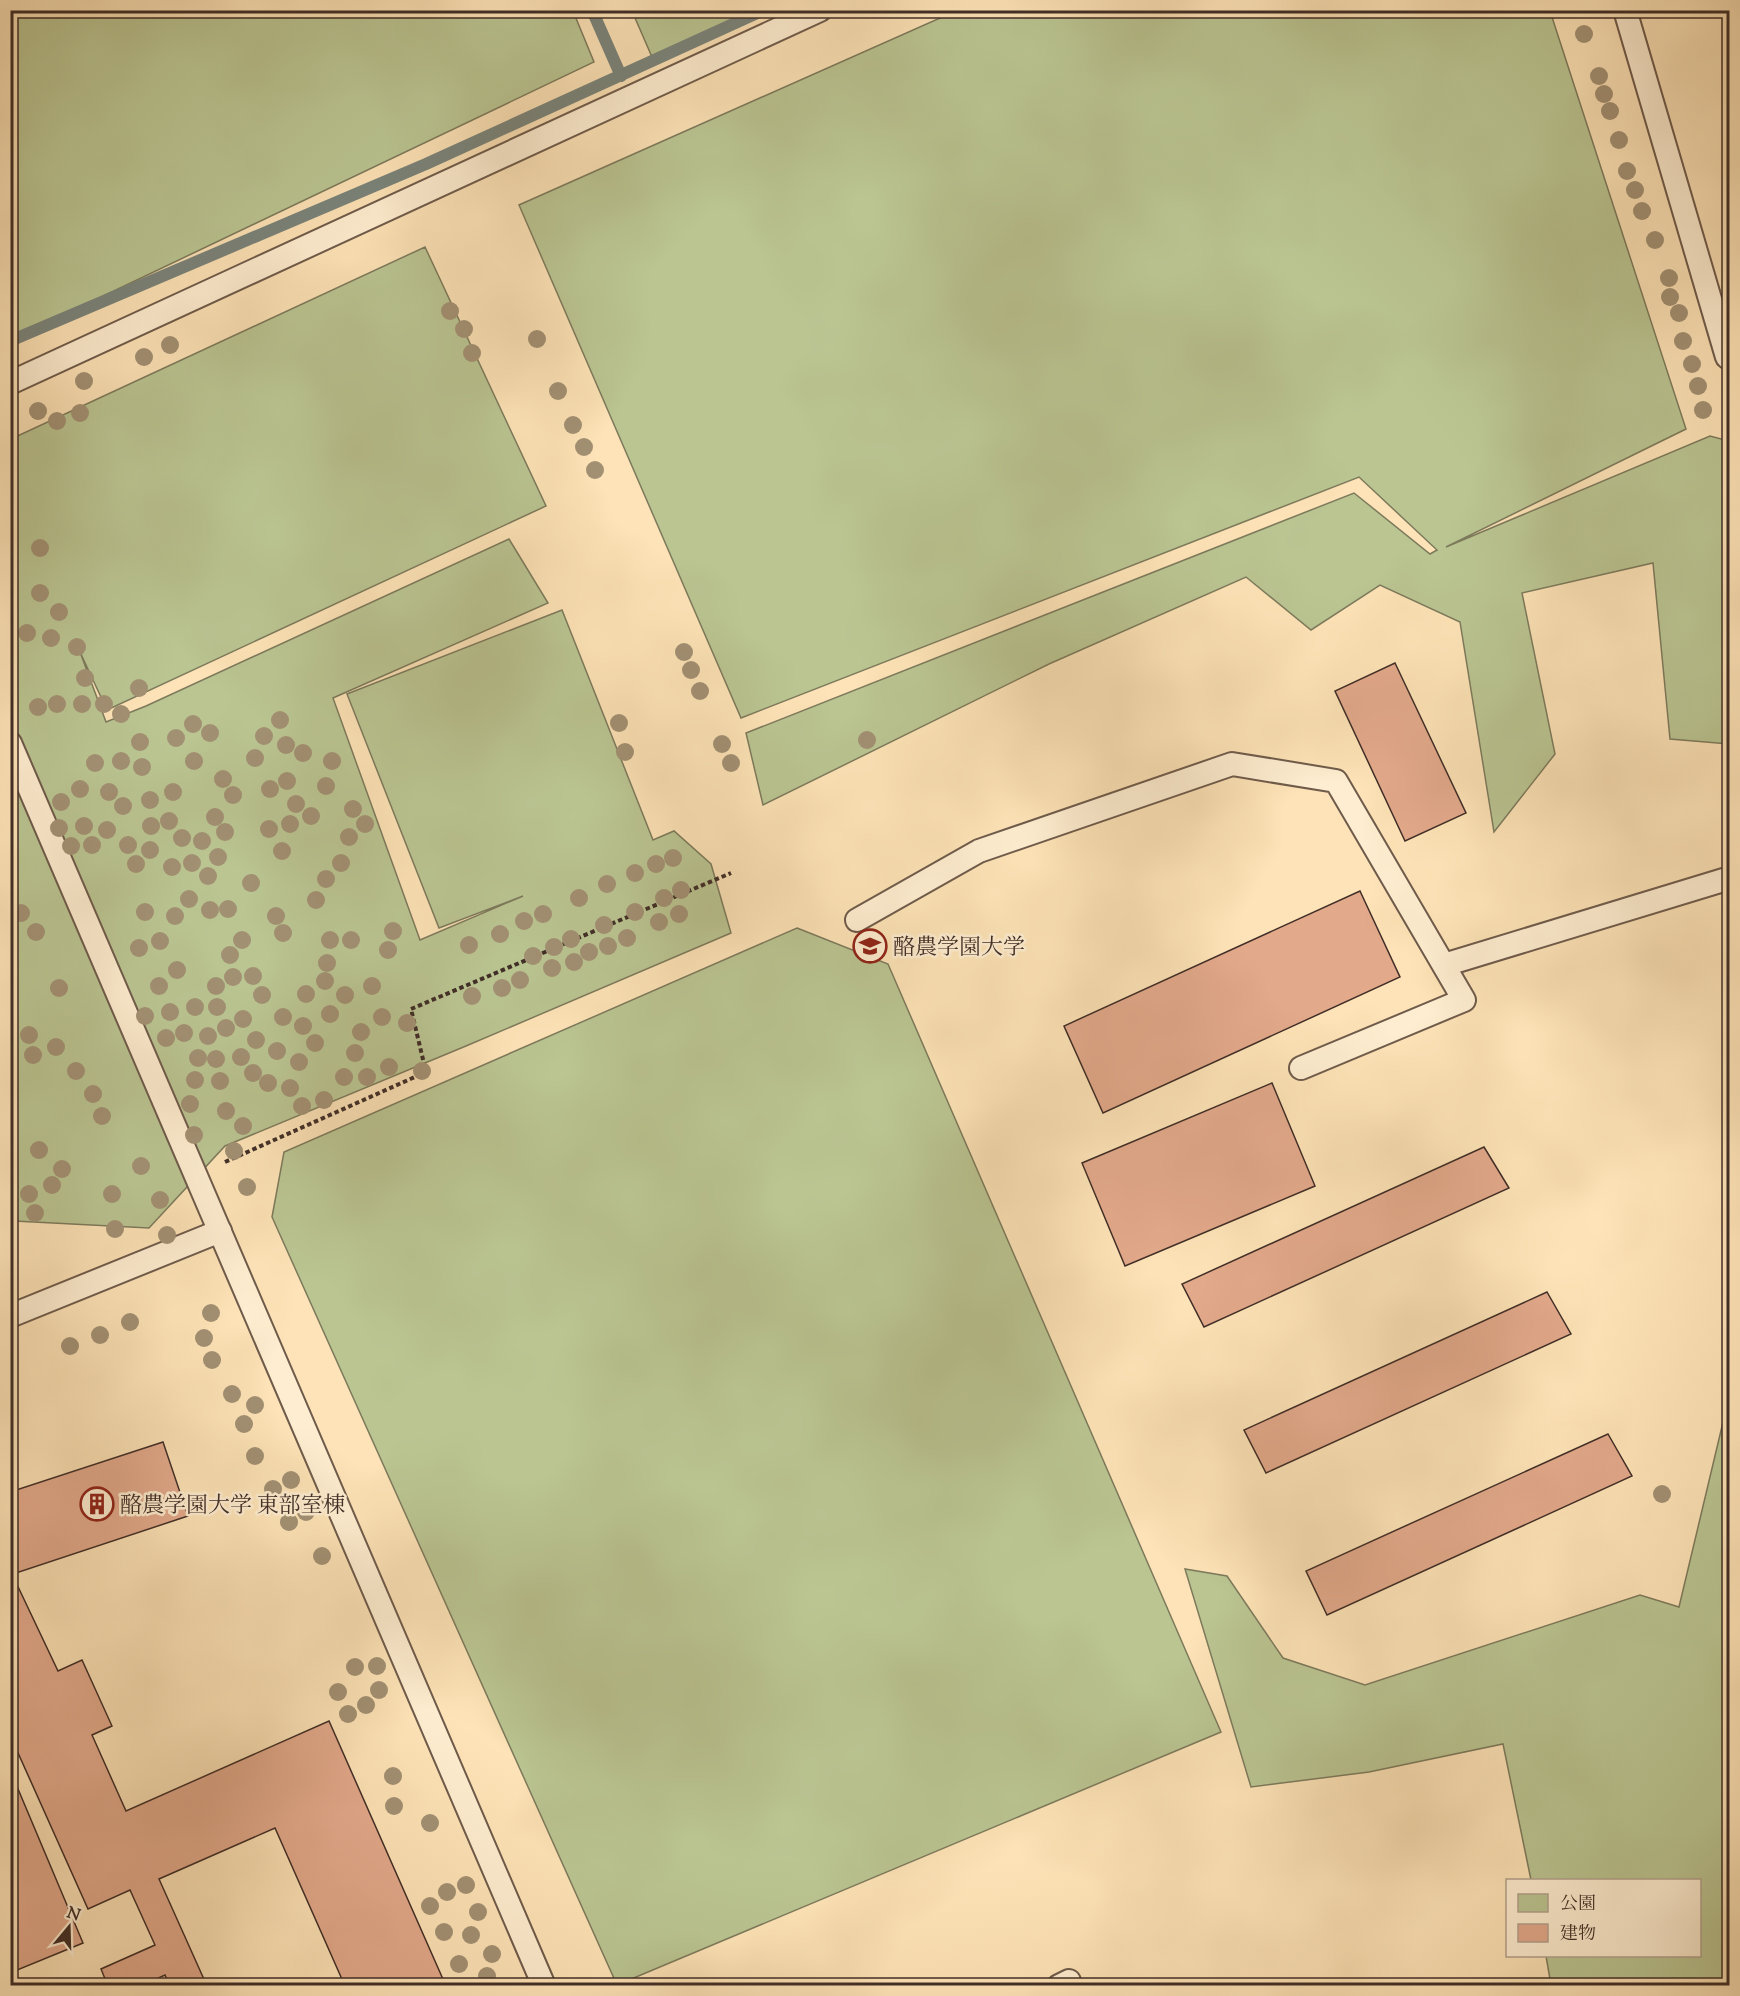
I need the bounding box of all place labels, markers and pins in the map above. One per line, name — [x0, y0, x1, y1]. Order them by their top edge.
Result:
school or university icon: 酪農学園大学 — [852, 928, 888, 964]
place label: 酪農学園大学 — [893, 933, 1025, 965]
building icon: 酪農学園大学 東部室棟 — [79, 1486, 115, 1522]
place label: 酪農学園大学 東部室棟 — [120, 1491, 345, 1523]

